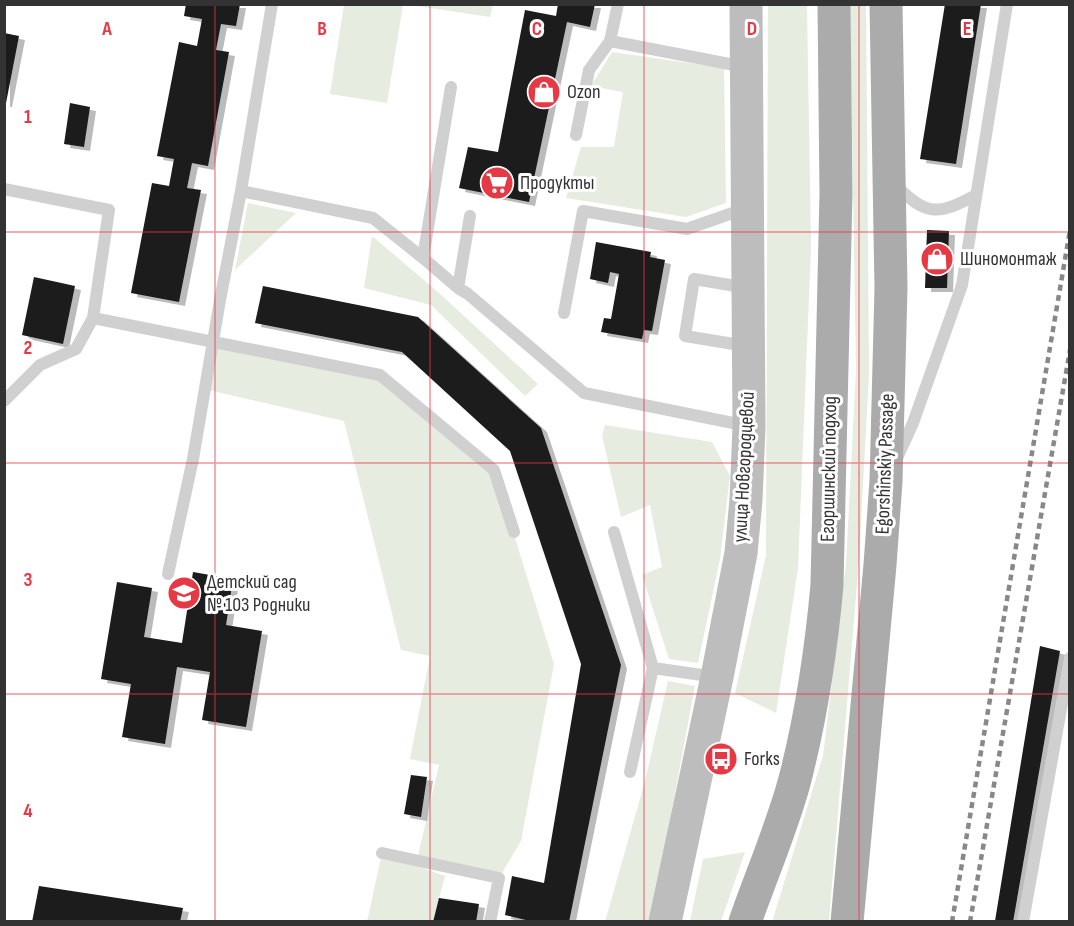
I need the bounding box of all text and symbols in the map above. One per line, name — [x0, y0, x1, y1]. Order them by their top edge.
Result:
text: A — [101, 17, 112, 41]
text: B — [317, 17, 327, 41]
text: C — [532, 17, 542, 41]
text: D — [747, 17, 757, 41]
text: E — [963, 17, 971, 41]
shop icon: Ozon — [526, 74, 562, 110]
place label: Ozon — [567, 80, 601, 104]
text: 1 — [24, 105, 32, 129]
supermarket icon: Продукты — [479, 165, 515, 201]
place label: Продукты — [520, 171, 595, 195]
shop icon: Шиномонтаж — [919, 241, 955, 277]
place label: Шиномонтаж — [960, 247, 1057, 271]
text: 2 — [24, 336, 32, 360]
street label: улица Новгородцевой — [728, 391, 760, 543]
street label: Egorshinskiy Passage — [871, 393, 899, 535]
street label: Егоршинский подход — [816, 396, 842, 542]
text: 3 — [24, 568, 33, 592]
place label: Детский сад № 103 Родники — [207, 570, 310, 617]
school or university icon: Детский сад № 103 Родники — [166, 575, 202, 611]
bus stop icon: Forks — [703, 741, 739, 777]
place label: Forks — [744, 747, 780, 771]
text: 4 — [23, 799, 33, 823]

